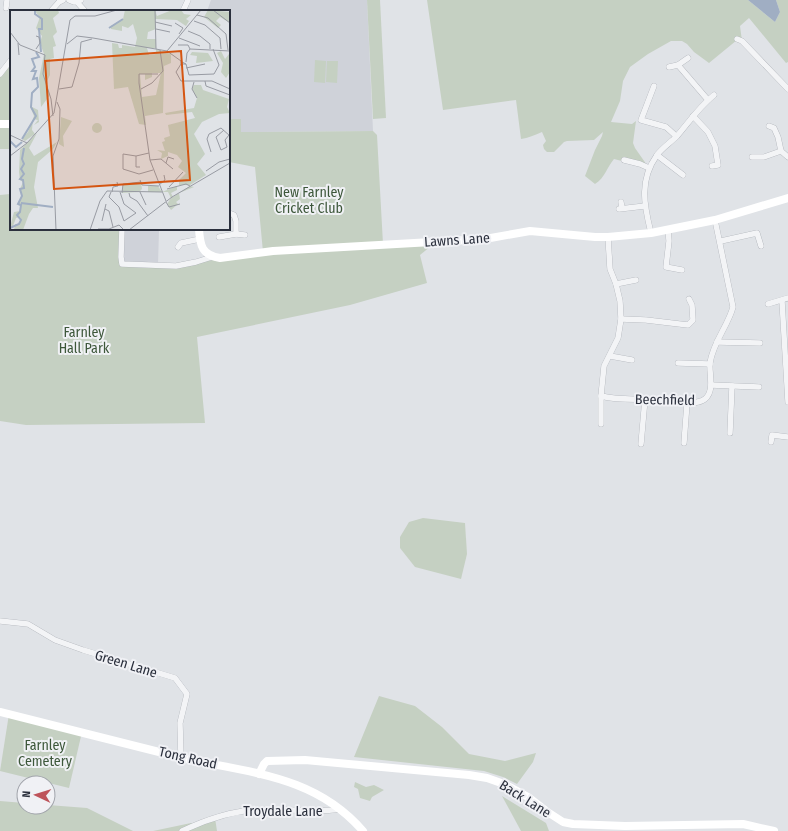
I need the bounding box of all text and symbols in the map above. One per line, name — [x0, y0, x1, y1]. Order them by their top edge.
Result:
inset map — [10, 10, 230, 230]
park label: New Farnley Cricket Club — [274, 184, 344, 217]
street label: Lawns Lane — [424, 229, 491, 251]
park label: Farnley Hall Park — [59, 324, 110, 357]
street label: Beechfield — [635, 391, 695, 409]
street label: Green Lane — [93, 646, 159, 682]
park label: Farnley Cemetery — [18, 737, 73, 770]
street label: Tong Road — [157, 743, 219, 773]
north arrow — [16, 775, 56, 815]
street label: Back Lane — [496, 777, 554, 822]
text: N — [20, 791, 33, 798]
street label: Troydale Lane — [243, 803, 323, 820]

